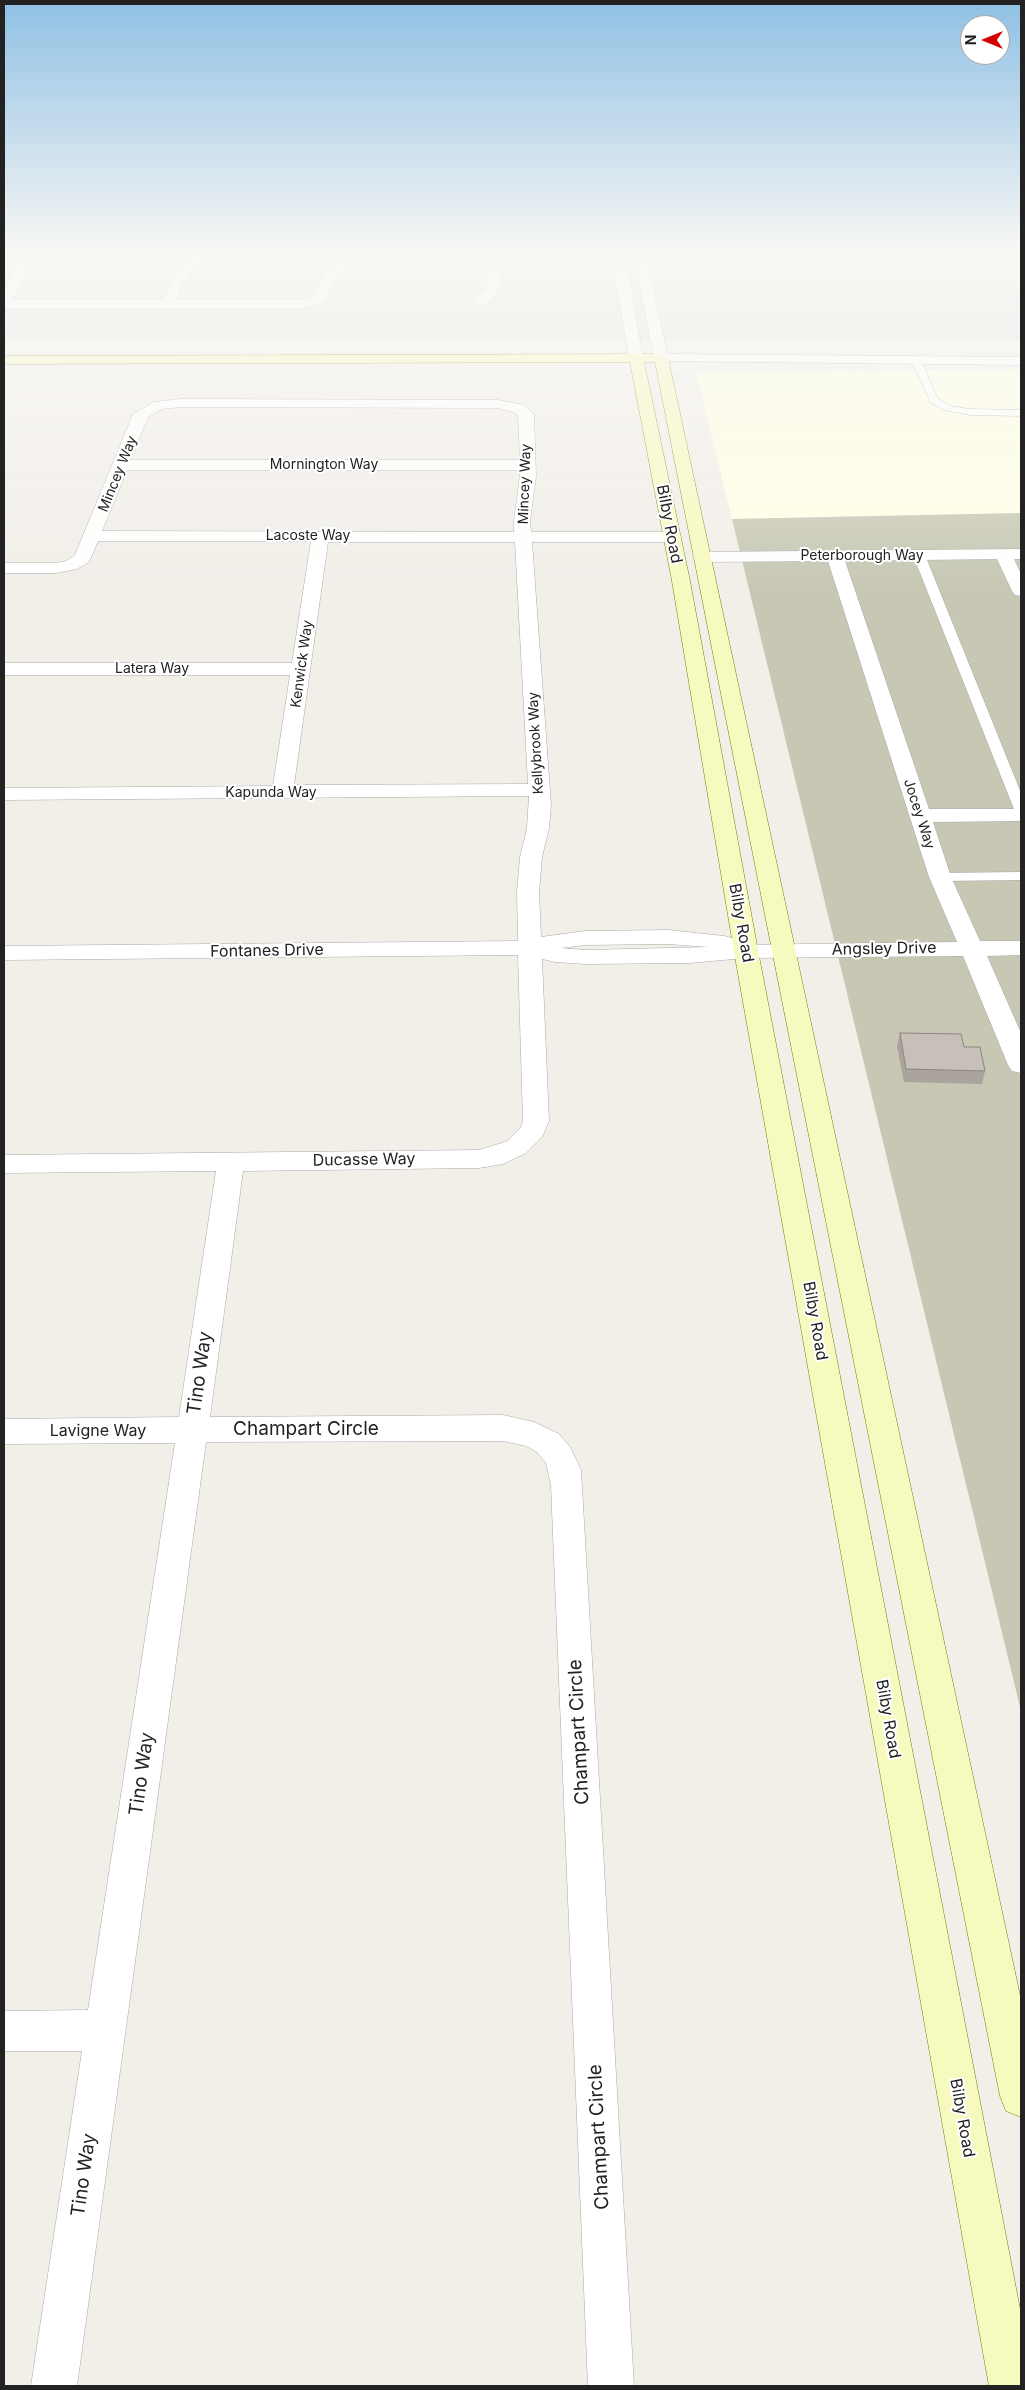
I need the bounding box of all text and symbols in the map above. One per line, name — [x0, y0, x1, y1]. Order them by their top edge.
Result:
north arrow — [960, 15, 1010, 65]
text: N — [962, 35, 979, 45]
street label: Mincey Way — [95, 433, 141, 515]
street label: Mincey Way — [515, 443, 535, 525]
street label: Mornington Way — [270, 457, 378, 473]
street label: Bilby Road — [652, 483, 686, 565]
street label: Lacoste Way — [266, 528, 350, 544]
street label: Peterborough Way — [800, 548, 924, 564]
street label: Kenwick Way — [288, 619, 316, 709]
street label: Latera Way — [115, 661, 189, 677]
street label: Kellybrook Way — [525, 691, 547, 795]
street label: Jocey Way — [900, 777, 938, 851]
street label: Kapunda Way — [225, 785, 317, 801]
street label: Bilby Road — [725, 882, 757, 964]
street label: Angsley Drive — [831, 938, 937, 960]
street label: Fontanes Drive — [210, 940, 324, 962]
street label: Ducasse Way — [312, 1150, 416, 1170]
street label: Bilby Road — [799, 1280, 831, 1362]
street label: Tino Way — [183, 1330, 217, 1416]
street label: Champart Circle — [233, 1418, 379, 1440]
street label: Lavigne Way — [50, 1421, 146, 1441]
street label: Champart Circle — [564, 1659, 594, 1805]
street label: Bilby Road — [872, 1678, 904, 1760]
street label: Tino Way — [125, 1731, 159, 1817]
street label: Champart Circle — [584, 2064, 614, 2210]
street label: Bilby Road — [946, 2077, 978, 2159]
street label: Tino Way — [67, 2132, 101, 2218]

